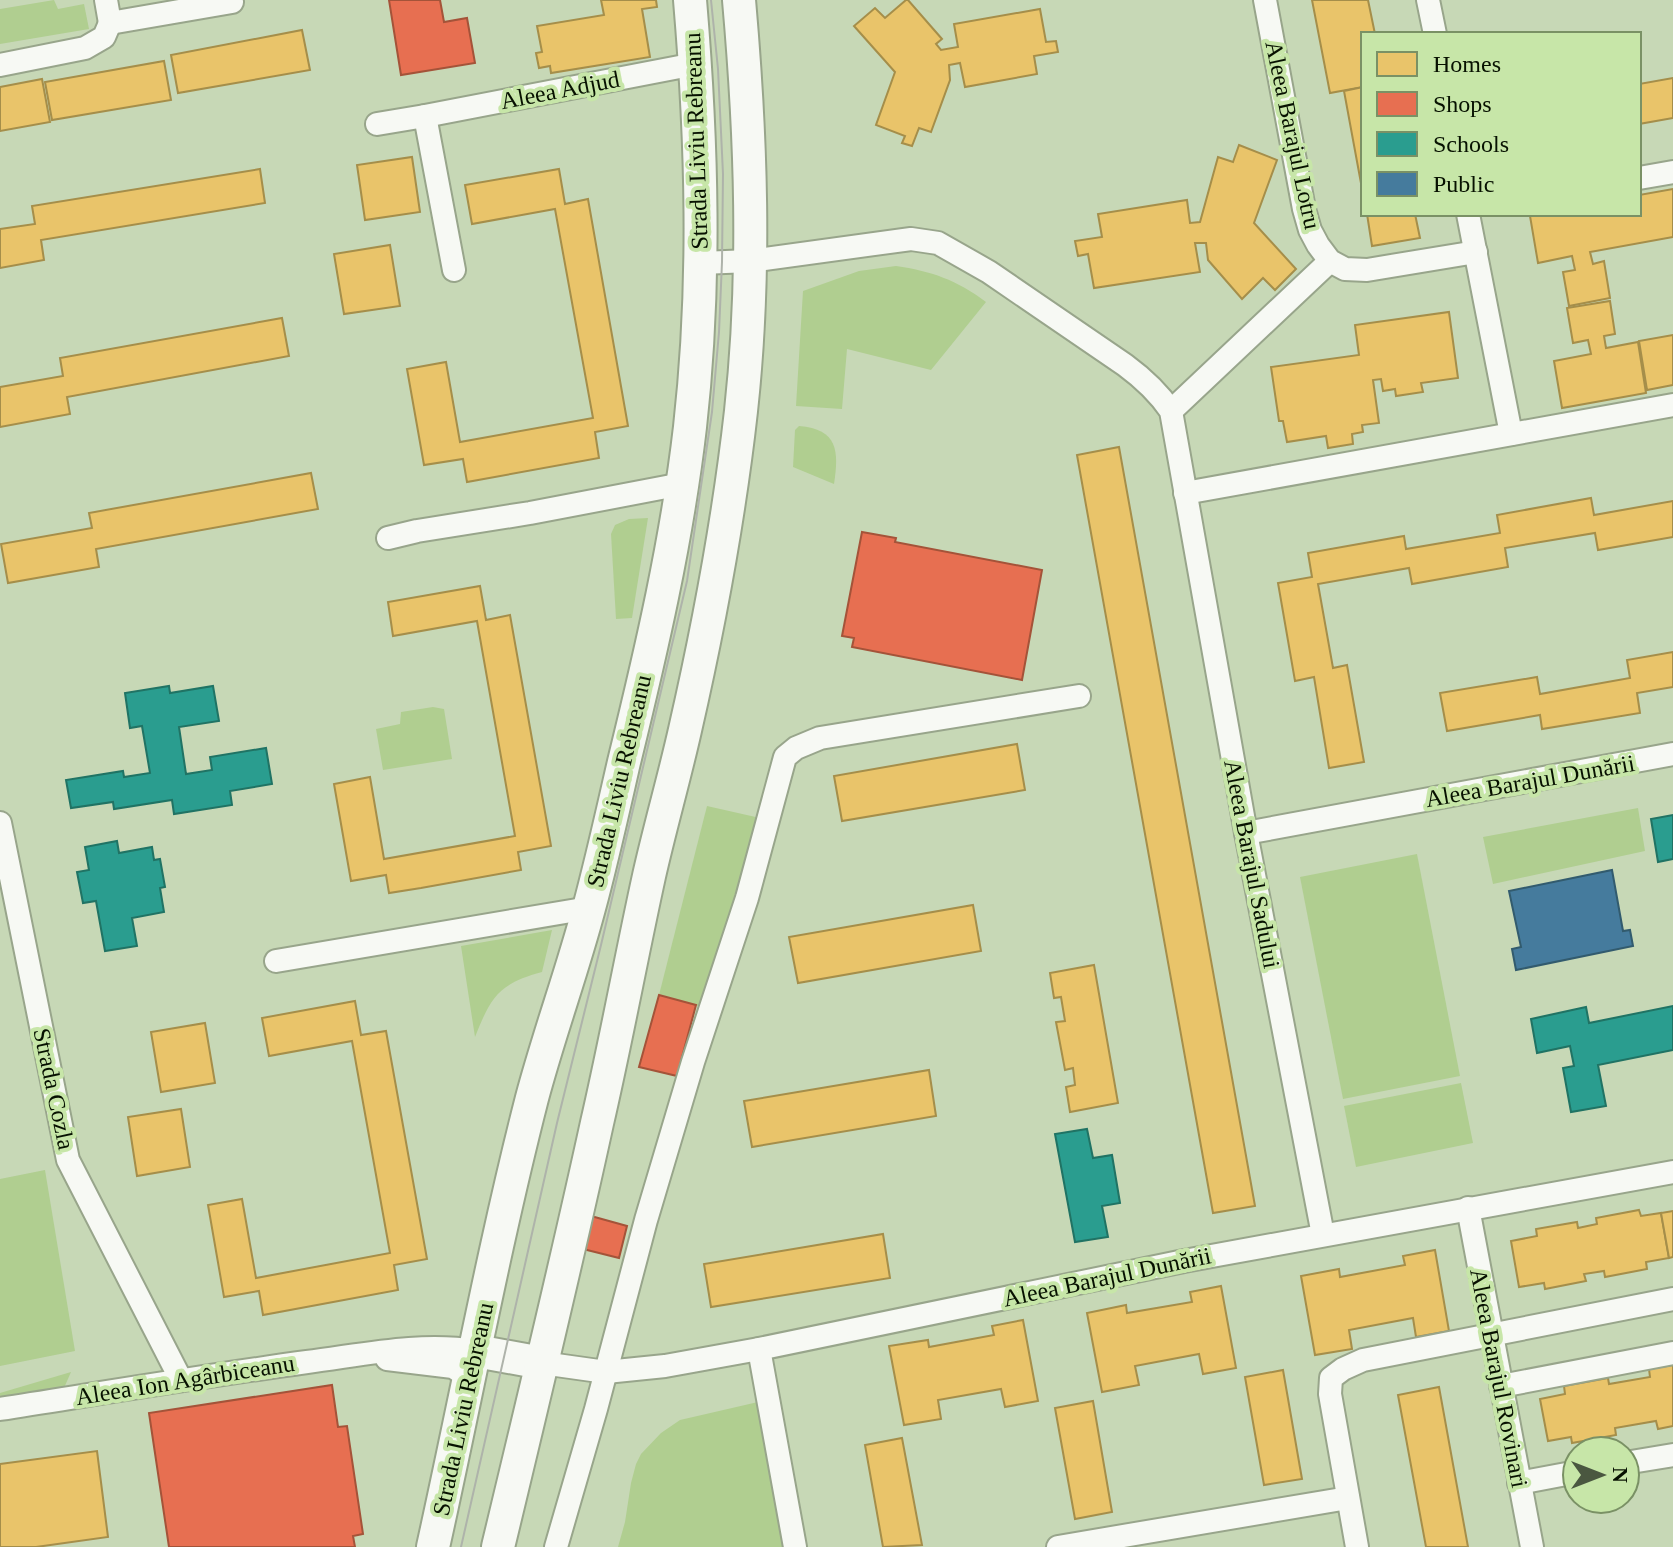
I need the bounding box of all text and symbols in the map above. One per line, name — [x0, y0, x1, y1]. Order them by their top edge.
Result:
street label: Strada Liviu Rebreanu — [679, 32, 713, 250]
legend — [1361, 32, 1641, 216]
street label: Aleea Barajul Lotru — [1260, 38, 1326, 232]
text: Homes — [1433, 51, 1501, 77]
street label: Aleea Adjud — [498, 66, 622, 114]
text: Shops — [1433, 91, 1492, 117]
text: Schools — [1433, 131, 1509, 157]
text: Public — [1433, 171, 1494, 197]
street label: Strada Liviu Rebreanu — [582, 672, 656, 890]
street label: Aleea Barajul Dunării — [1423, 750, 1637, 812]
street label: Aleea Barajul Sadului — [1219, 757, 1285, 971]
street label: Strada Cozla — [28, 1026, 80, 1152]
street label: Aleea Barajul Dunării — [1001, 1242, 1214, 1312]
street label: Aleea Barajul Rovinari — [1465, 1266, 1533, 1490]
street label: Strada Liviu Rebreanu — [428, 1300, 498, 1518]
street label: Aleea Ion Agârbiceanu — [74, 1350, 296, 1410]
north arrow — [1561, 1435, 1641, 1515]
text: N — [1608, 1467, 1633, 1483]

